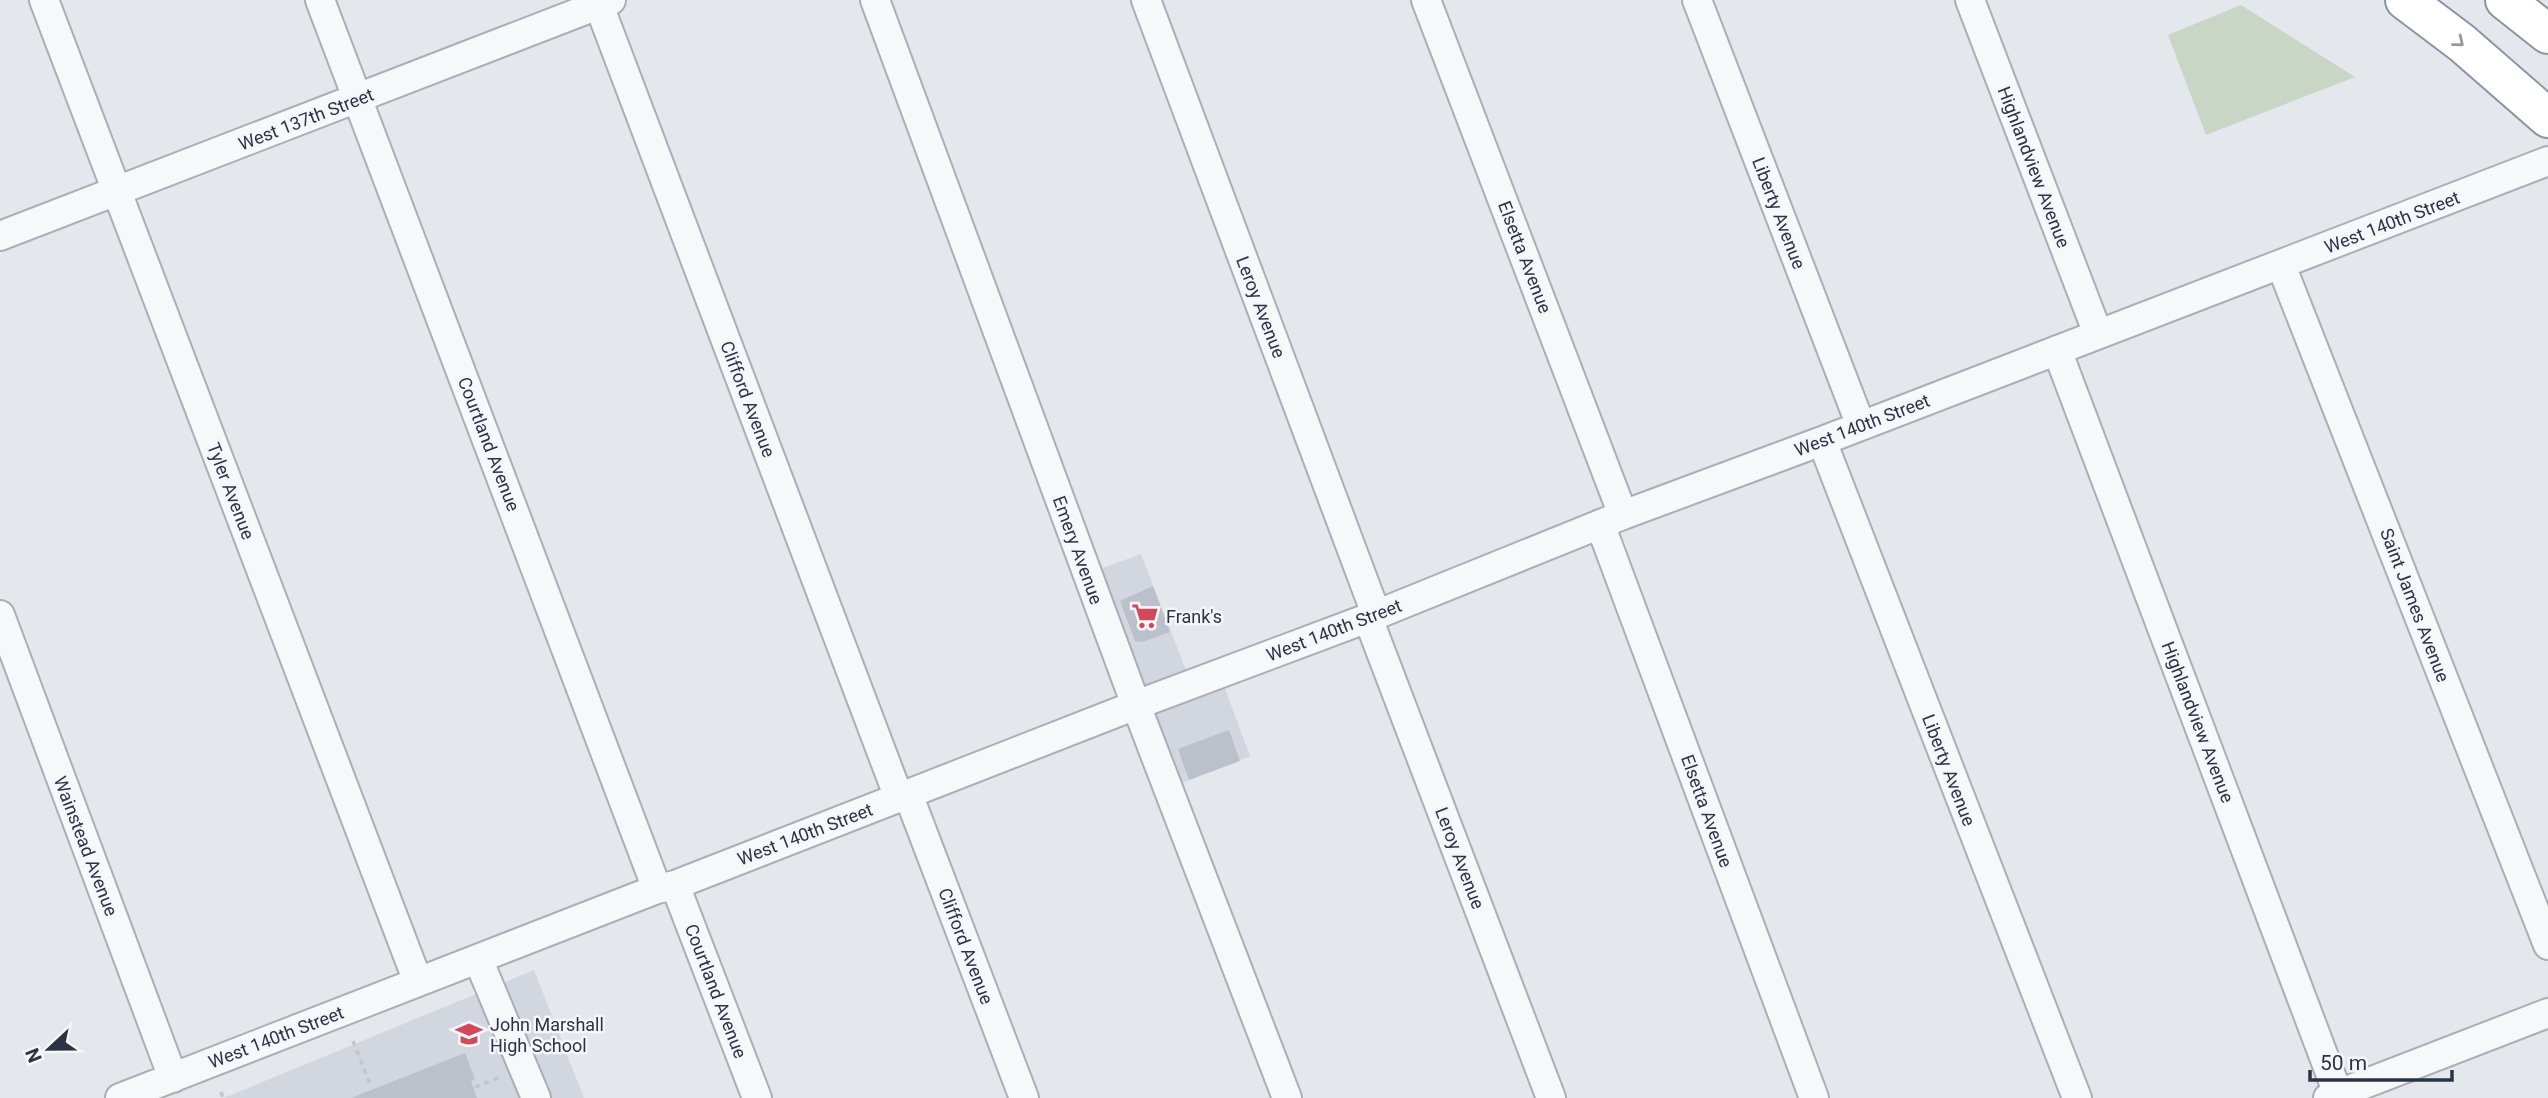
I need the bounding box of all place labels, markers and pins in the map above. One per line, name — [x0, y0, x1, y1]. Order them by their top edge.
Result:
supermarket icon: Frank's — [1130, 601, 1160, 631]
place label: Frank's — [1166, 606, 1222, 627]
place label: John Marshall High School — [490, 1014, 604, 1056]
school or university icon: John Marshall High School — [454, 1019, 484, 1049]

